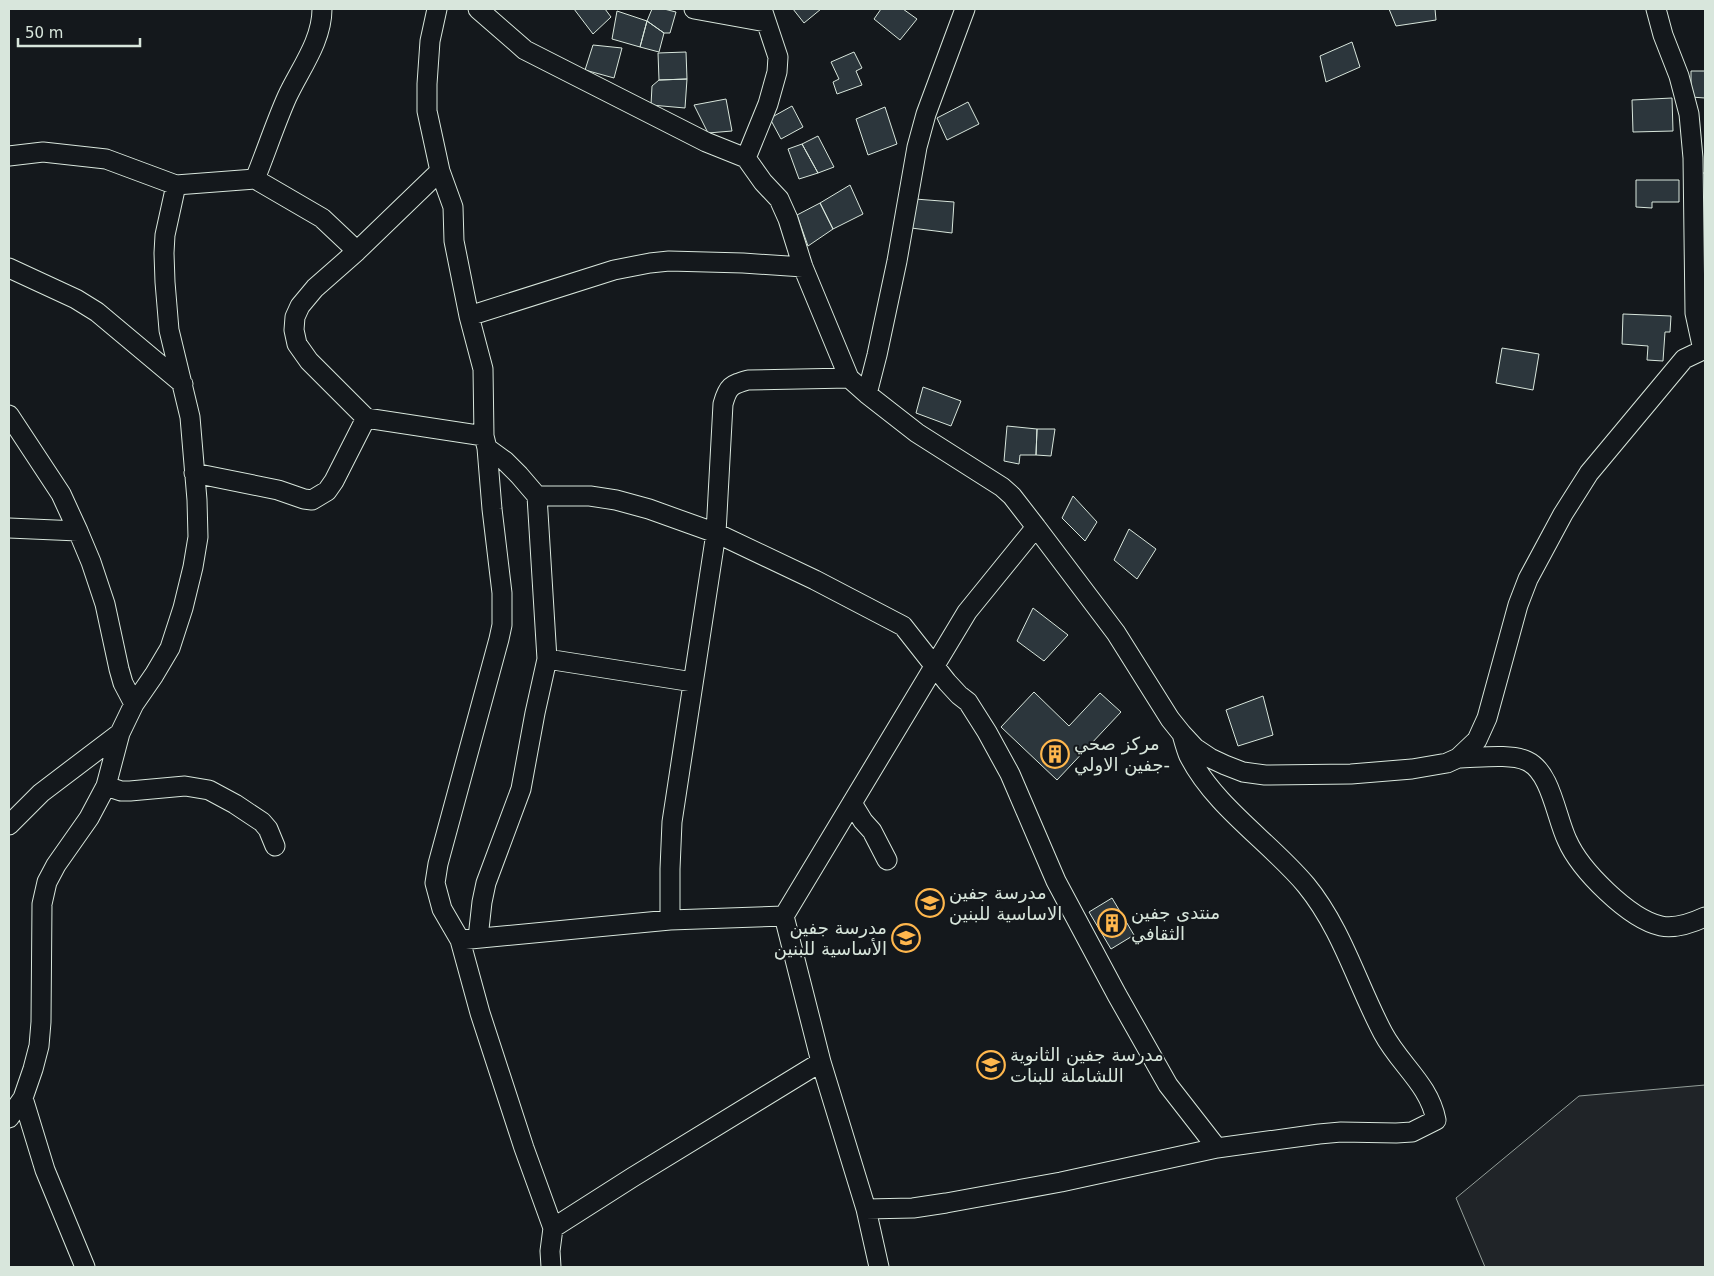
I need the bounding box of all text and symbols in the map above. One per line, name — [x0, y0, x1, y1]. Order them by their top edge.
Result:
scale bar — [18, 15, 140, 47]
text: 50 m — [25, 24, 63, 42]
place label: مركز صحي جفين الاولي- — [1074, 733, 1170, 776]
building icon: مركز صحي جفين الاولي- — [1040, 739, 1070, 769]
place label: مدرسة جفين الاساسية للبنين — [949, 882, 1062, 925]
school or university icon: مدرسة جفين الاساسية للبنين — [915, 888, 945, 918]
place label: منتدى جفين الثقافي — [1131, 902, 1220, 945]
building icon: منتدى جفين الثقافي — [1097, 908, 1127, 938]
place label: مدرسة جفين الأساسية للبنين — [774, 917, 887, 960]
school or university icon: مدرسة جفين الأساسية للبنين — [891, 923, 921, 953]
place label: مدرسة جفين الثانوية اللشاملة للبنات — [1010, 1044, 1164, 1086]
school or university icon: مدرسة جفين الثانوية اللشاملة للبنات — [976, 1050, 1006, 1080]

